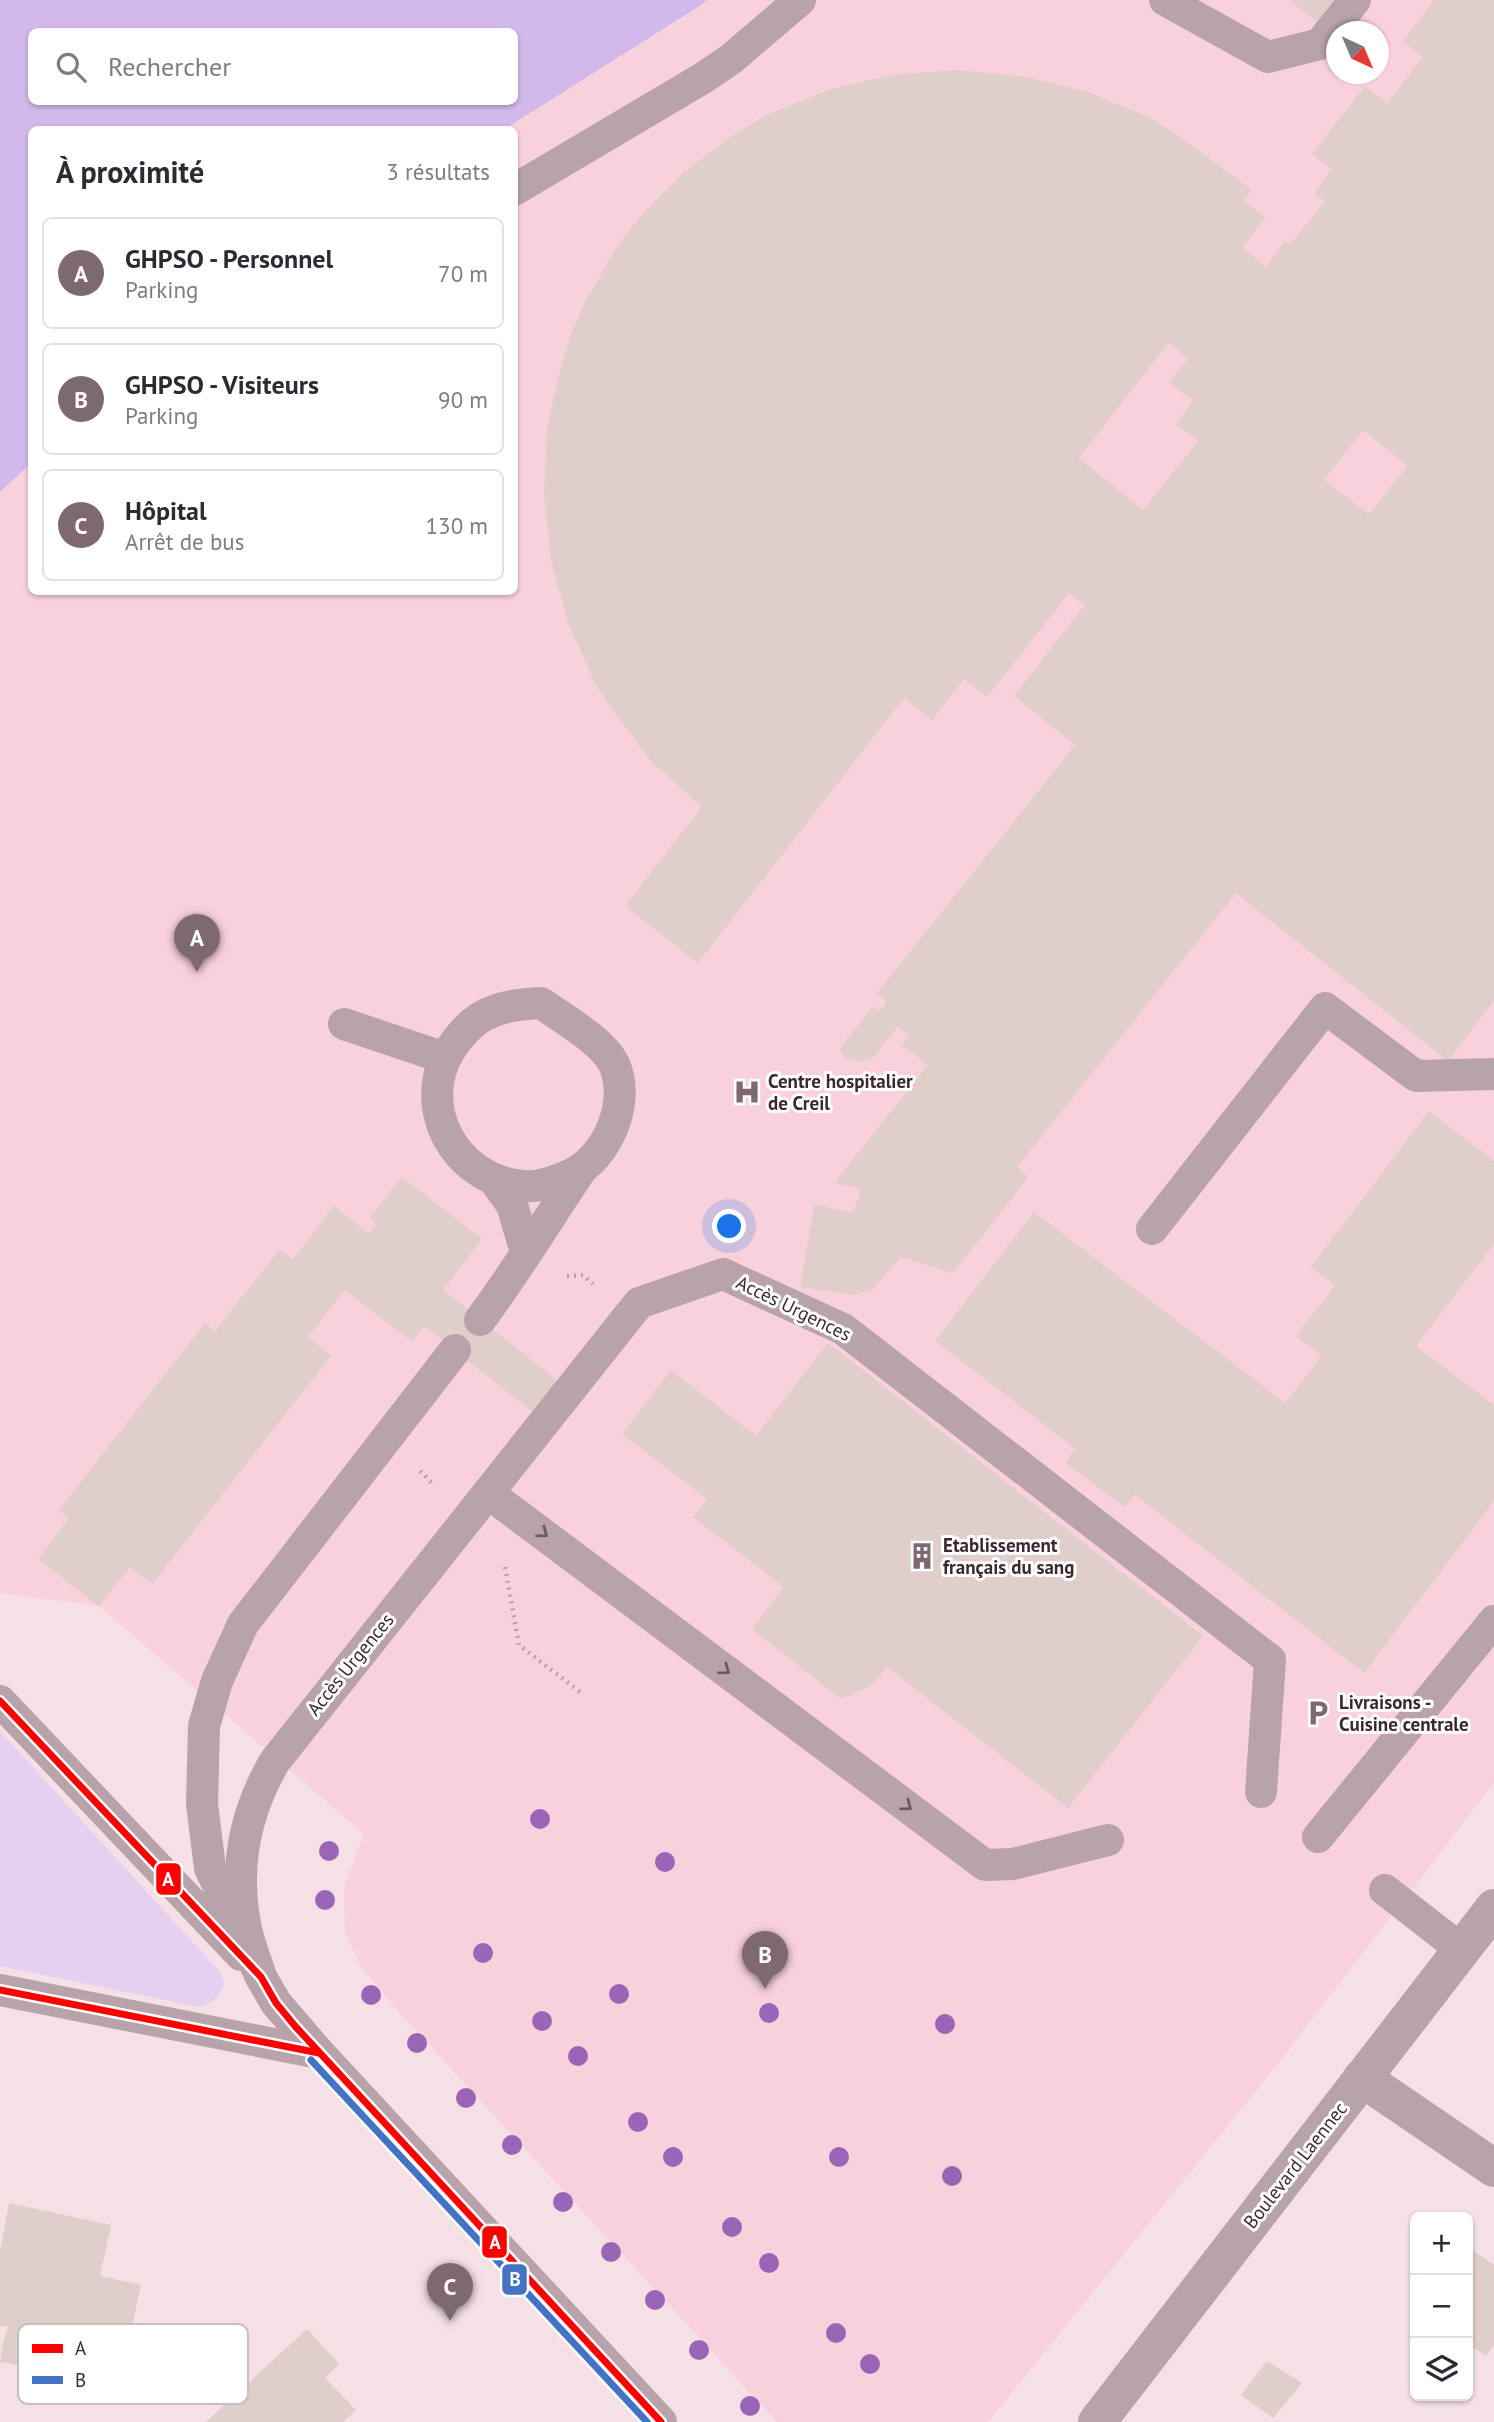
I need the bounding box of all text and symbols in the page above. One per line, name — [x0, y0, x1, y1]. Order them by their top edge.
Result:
north arrow — [1326, 21, 1389, 84]
search box — [28, 28, 518, 105]
icon: search — [52, 48, 90, 86]
text: Rechercher — [108, 50, 231, 83]
text: À proximité — [56, 152, 204, 191]
text: 3 résultats — [386, 157, 490, 186]
text: GHPSO - Personnel — [125, 242, 333, 275]
text: A — [74, 259, 88, 288]
text: 70 m — [438, 259, 488, 288]
text: Parking — [125, 275, 198, 304]
text: GHPSO - Visiteurs — [125, 368, 319, 401]
text: B — [74, 385, 88, 414]
text: 90 m — [438, 385, 488, 414]
text: Parking — [125, 401, 198, 430]
text: Hôpital — [125, 494, 207, 527]
text: C — [75, 511, 87, 540]
text: 130 m — [426, 511, 488, 540]
text: Arrêt de bus — [125, 527, 244, 556]
pin: A — [174, 914, 220, 972]
place label: Centre hospitalier de Creil — [768, 1069, 913, 1115]
hospital icon: Centre hospitalier de Creil — [732, 1077, 762, 1107]
your location — [712, 1209, 746, 1243]
street label: Accès Urgences — [733, 1270, 855, 1346]
one-way arrow — [535, 1525, 548, 1538]
place label: Etablissement français du sang — [943, 1533, 1074, 1579]
building icon: Etablissement français du sang — [907, 1541, 937, 1571]
street label: Accès Urgences — [301, 1608, 399, 1720]
one-way arrow — [717, 1662, 730, 1674]
place label: Livraisons - Cuisine centrale — [1339, 1690, 1469, 1736]
parking icon: Livraisons - Cuisine centrale — [1303, 1698, 1333, 1728]
one-way arrow — [899, 1798, 912, 1811]
line badge: A — [155, 1862, 182, 1896]
text: A — [162, 1867, 174, 1891]
pin: B — [742, 1931, 788, 1989]
street label: Boulevard Laennec — [1238, 2097, 1352, 2233]
map controls — [1410, 2212, 1473, 2401]
button: + — [1410, 2212, 1473, 2275]
line badge: A — [481, 2225, 508, 2259]
text: A — [489, 2230, 501, 2254]
pin: C — [427, 2263, 473, 2321]
line badge: B — [501, 2263, 528, 2296]
text: B — [509, 2267, 521, 2291]
button: − — [1410, 2275, 1473, 2338]
legend — [18, 2324, 248, 2404]
text: A — [75, 2336, 86, 2360]
button: layers — [1410, 2338, 1473, 2401]
text: B — [75, 2368, 86, 2392]

